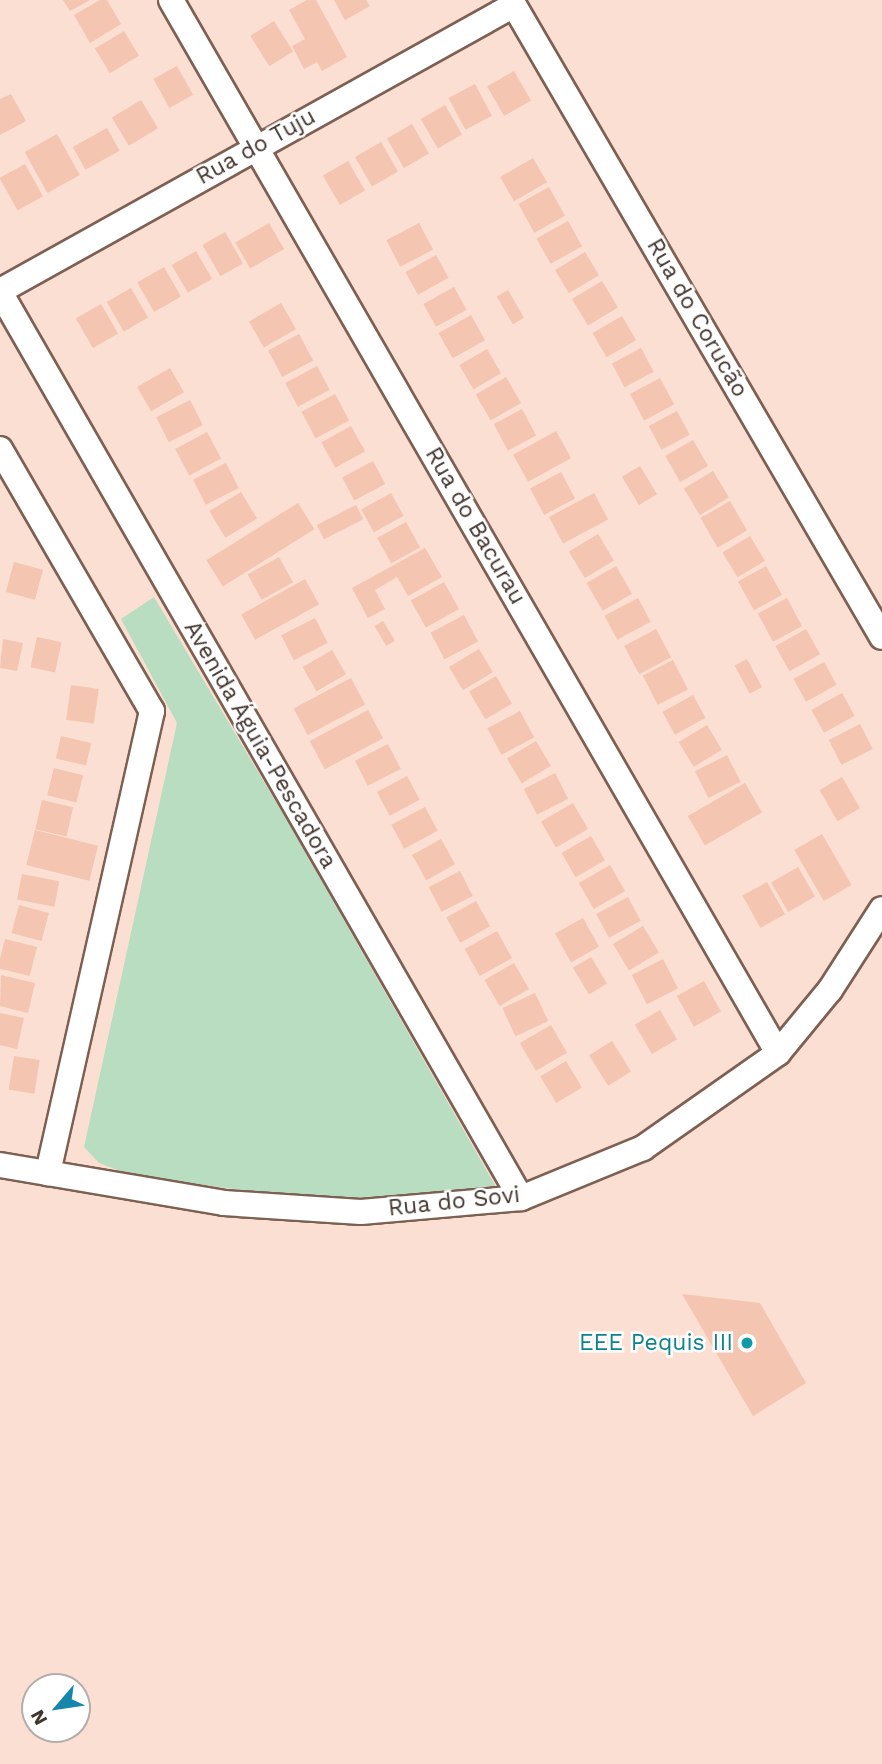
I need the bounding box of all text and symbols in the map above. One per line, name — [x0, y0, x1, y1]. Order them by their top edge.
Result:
street label: Rua do Tuju — [191, 103, 321, 191]
street label: Rua do Corucão — [640, 234, 754, 402]
street label: Rua do Bacurau — [419, 442, 531, 610]
street label: Avenida Águia-Pescadora — [177, 616, 343, 874]
street label: Rua do Sovi — [387, 1181, 521, 1223]
place label: EEE Pequis III — [579, 1329, 733, 1357]
marker: EEE Pequis III — [739, 1335, 755, 1351]
north arrow — [21, 1673, 91, 1743]
text: N — [25, 1706, 52, 1729]

